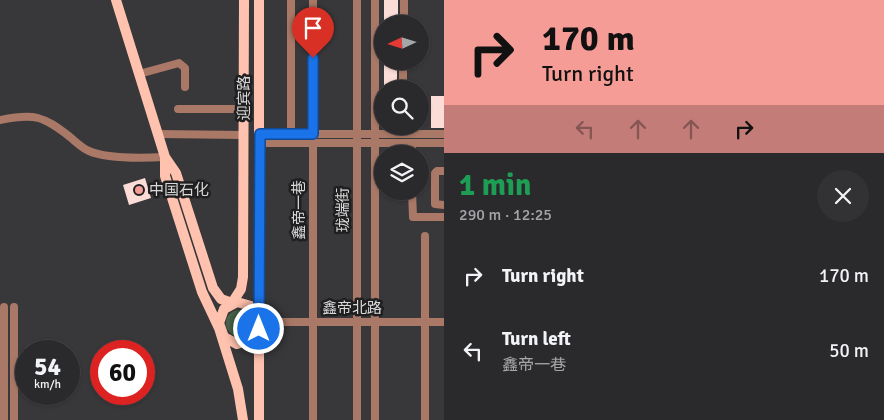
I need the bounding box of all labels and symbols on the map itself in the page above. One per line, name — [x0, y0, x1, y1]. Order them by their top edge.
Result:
pin — [292, 7, 334, 58]
north arrow — [374, 15, 429, 70]
street label: 迎宾路 — [235, 75, 253, 121]
street label: 鑫帝一巷 — [290, 180, 308, 240]
place label: 中国石化 — [149, 181, 209, 199]
marker: 中国石化 — [133, 184, 145, 196]
street label: 珑端街 — [334, 187, 352, 233]
street label: 鑫帝北路 — [322, 299, 382, 317]
position arrow — [232, 302, 284, 354]
speed limit sign: 60 — [90, 340, 155, 405]

